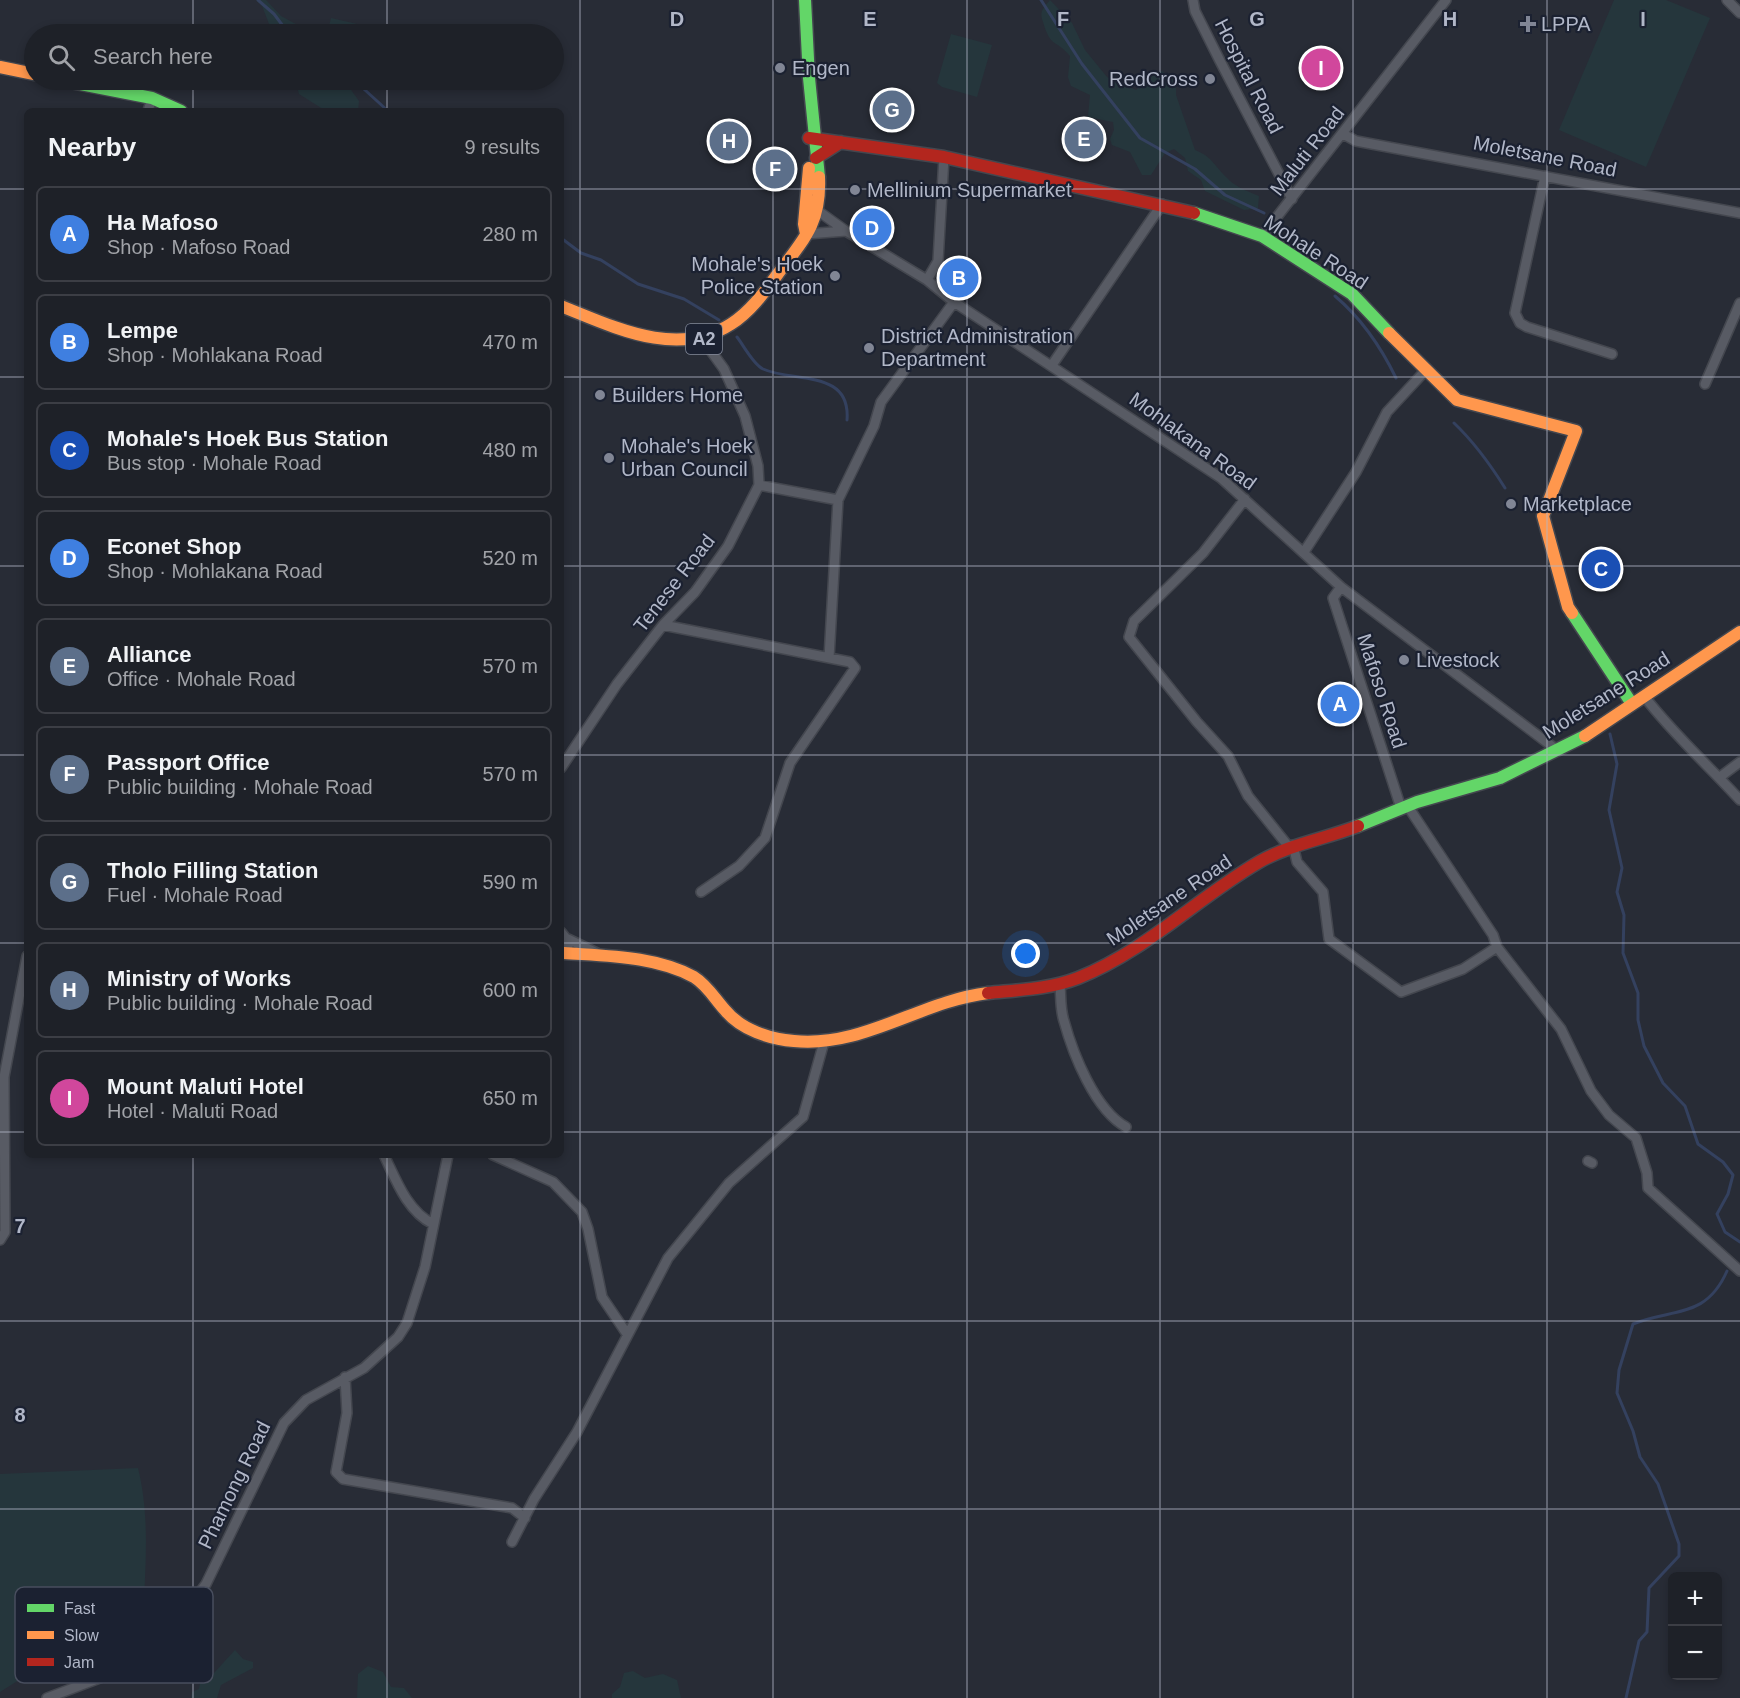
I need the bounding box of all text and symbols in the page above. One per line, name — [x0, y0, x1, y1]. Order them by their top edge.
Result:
text: D — [670, 8, 684, 30]
text: E — [863, 8, 877, 30]
text: F — [1057, 8, 1069, 30]
text: G — [1249, 8, 1265, 30]
text: H — [1443, 8, 1457, 30]
text: I — [1640, 8, 1646, 30]
place label: LPPA — [1541, 13, 1591, 35]
street label: Hospital Road — [1211, 15, 1287, 137]
marker: LPPA — [1519, 15, 1537, 33]
search box — [24, 24, 564, 90]
icon: search — [45, 41, 78, 74]
text: Search here — [93, 44, 213, 69]
pin: I — [1302, 46, 1340, 90]
place label: Engen — [792, 57, 850, 79]
marker: Engen — [773, 61, 787, 75]
place label: RedCross — [1109, 68, 1198, 90]
marker: RedCross — [1203, 72, 1217, 86]
pin: G — [872, 88, 912, 132]
street label: Maluti Road — [1265, 102, 1349, 200]
pin: E — [1064, 116, 1104, 162]
pin: H — [710, 118, 748, 164]
street label: Moletsane Road — [1471, 131, 1619, 181]
text: Nearby — [48, 132, 136, 162]
text: 9 results — [464, 136, 540, 158]
pin: F — [756, 146, 794, 192]
place label: Mellinium Supermarket — [867, 179, 1072, 201]
marker: Mellinium Supermarket — [848, 183, 862, 197]
pin: D — [852, 206, 892, 250]
text: Ha Mafoso — [107, 210, 218, 235]
street label: Mohale Road — [1260, 210, 1372, 294]
text: A — [62, 223, 77, 245]
text: 280 m — [482, 223, 538, 245]
text: Shop · Mafoso Road — [107, 236, 290, 258]
place label: Mohale's Hoek Police Station — [691, 253, 824, 298]
pin: B — [940, 256, 978, 300]
marker: Mohale's Hoek Police Station — [828, 269, 842, 283]
text: Lempe — [107, 318, 178, 343]
road number: A2 — [686, 324, 722, 354]
place label: District Administration Department — [881, 325, 1073, 370]
text: B — [62, 331, 77, 353]
text: 470 m — [482, 331, 538, 353]
marker: District Administration Department — [862, 341, 876, 355]
text: Shop · Mohlakana Road — [107, 344, 323, 366]
place label: Builders Home — [612, 384, 743, 406]
marker: Builders Home — [593, 388, 607, 402]
street label: Mohlakana Road — [1125, 388, 1261, 494]
text: Mohale's Hoek Bus Station — [107, 426, 389, 451]
place label: Mohale's Hoek Urban Council — [621, 435, 754, 480]
text: C — [62, 439, 77, 461]
text: 480 m — [482, 439, 538, 461]
marker: Mohale's Hoek Urban Council — [602, 451, 616, 465]
text: Bus stop · Mohale Road — [107, 452, 322, 474]
place label: Marketplace — [1523, 493, 1632, 515]
marker: Marketplace — [1504, 497, 1518, 511]
street label: Tenese Road — [629, 530, 719, 636]
text: Econet Shop — [107, 534, 241, 559]
pin: C — [1582, 546, 1620, 592]
text: D — [62, 547, 77, 569]
text: 520 m — [482, 547, 538, 569]
text: Shop · Mohlakana Road — [107, 560, 323, 582]
street label: Mafoso Road — [1353, 631, 1411, 751]
text: Alliance — [107, 642, 191, 667]
street label: Moletsane Road — [1538, 647, 1674, 743]
place label: Livestock — [1416, 649, 1500, 671]
marker: Livestock — [1397, 653, 1411, 667]
text: E — [63, 655, 76, 677]
text: 570 m — [482, 655, 538, 677]
text: Office · Mohale Road — [107, 668, 296, 690]
pin: A — [1320, 682, 1360, 726]
text: Passport Office — [107, 750, 270, 775]
text: F — [63, 763, 76, 785]
text: 570 m — [482, 763, 538, 785]
text: Public building · Mohale Road — [107, 776, 373, 798]
street label: Moletsane Road — [1102, 850, 1236, 950]
text: Tholo Filling Station — [107, 858, 318, 883]
text: G — [62, 871, 77, 893]
text: 590 m — [482, 871, 538, 893]
text: Fuel · Mohale Road — [107, 884, 283, 906]
your location — [1011, 939, 1040, 968]
text: Ministry of Works — [107, 966, 291, 991]
text: H — [62, 979, 77, 1001]
text: 600 m — [482, 979, 538, 1001]
text: Public building · Mohale Road — [107, 992, 373, 1014]
text: Mount Maluti Hotel — [107, 1074, 304, 1099]
text: I — [67, 1087, 72, 1109]
text: 650 m — [482, 1087, 538, 1109]
text: Hotel · Maluti Road — [107, 1100, 278, 1122]
text: 7 — [14, 1215, 26, 1237]
text: 8 — [14, 1404, 26, 1426]
street label: Phamong Road — [194, 1418, 274, 1552]
map controls — [1668, 1572, 1722, 1680]
button: + — [1668, 1572, 1722, 1626]
legend — [15, 1587, 213, 1683]
text: Fast — [64, 1600, 96, 1617]
button: − — [1668, 1626, 1722, 1680]
text: Slow — [64, 1627, 99, 1644]
text: Jam — [64, 1654, 94, 1671]

